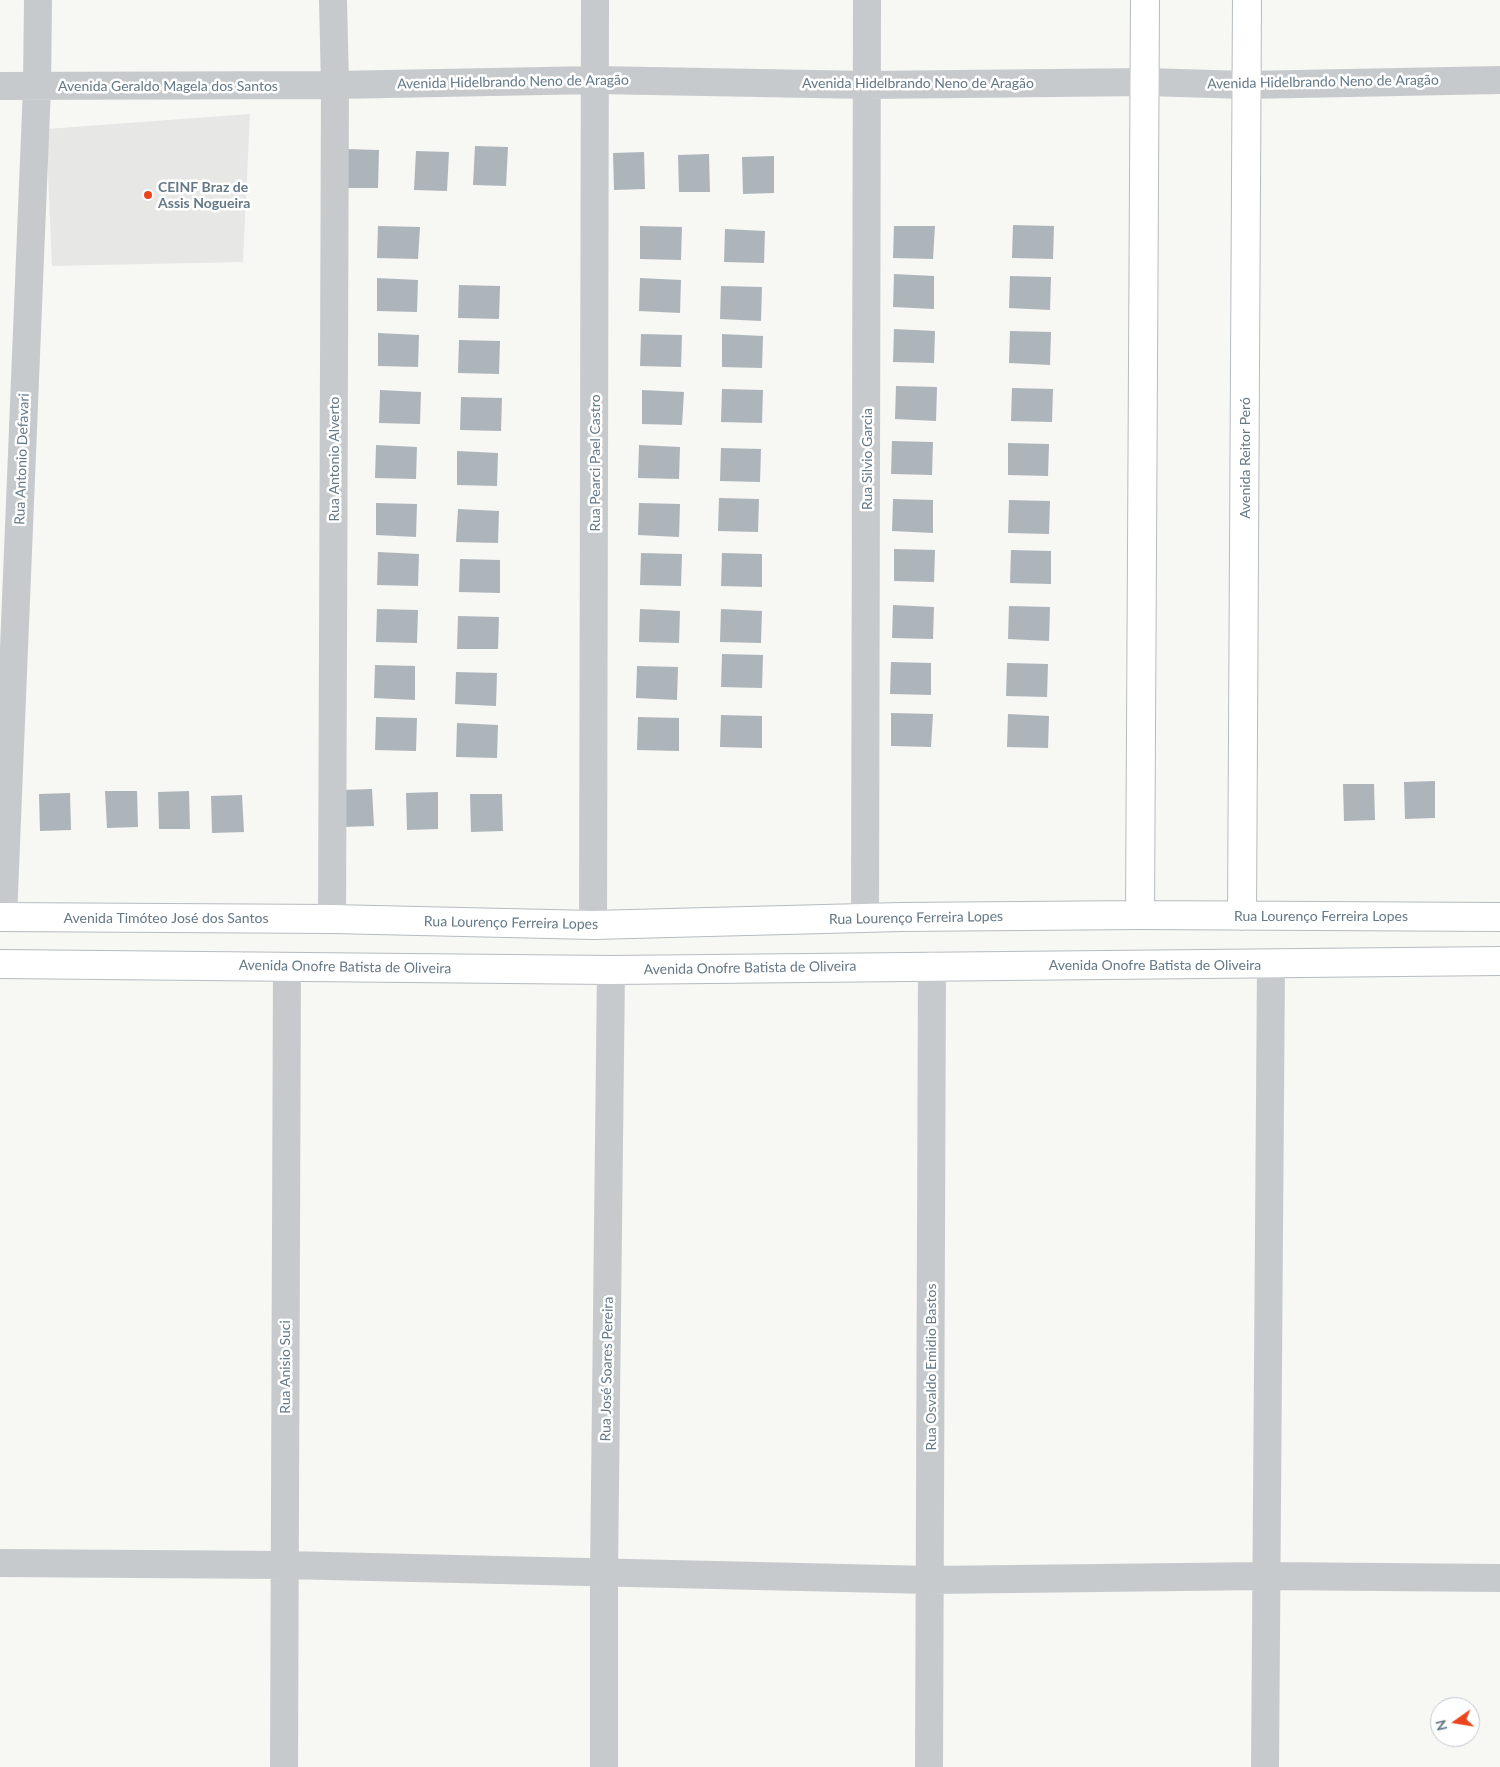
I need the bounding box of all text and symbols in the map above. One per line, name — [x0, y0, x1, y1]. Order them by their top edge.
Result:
street label: Avenida Hidelbrando Neno de Aragão — [397, 72, 629, 92]
street label: Avenida Hidelbrando Neno de Aragão — [1207, 72, 1439, 92]
street label: Avenida Hidelbrando Neno de Aragão — [802, 75, 1034, 91]
street label: Avenida Geraldo Magela dos Santos — [58, 78, 278, 94]
place label: CEINF Braz de Assis Nogueira — [158, 179, 250, 212]
marker: CEINF Braz de Assis Nogueira — [142, 189, 154, 201]
street label: Rua Antonio Defavari — [11, 393, 33, 525]
street label: Rua Pearci Pael Castro — [587, 394, 603, 532]
street label: Rua Antonio Alverto — [326, 397, 342, 521]
street label: Avenida Reitor Peró — [1237, 397, 1253, 519]
street label: Rua Silvio Garcia — [859, 408, 875, 510]
street label: Rua Lourenço Ferreira Lopes — [829, 908, 1003, 928]
street label: Rua Lourenço Ferreira Lopes — [1234, 908, 1408, 924]
street label: Avenida Timóteo José dos Santos — [64, 910, 268, 926]
street label: Rua Lourenço Ferreira Lopes — [424, 913, 598, 933]
street label: Avenida Onofre Batista de Oliveira — [239, 957, 451, 977]
street label: Avenida Onofre Batista de Oliveira — [1049, 957, 1261, 973]
street label: Avenida Onofre Batista de Oliveira — [644, 958, 856, 978]
street label: Rua Osvaldo Emidio Bastos — [923, 1283, 939, 1451]
street label: Rua José Soares Pereira — [597, 1297, 617, 1441]
street label: Rua Anisio Suci — [277, 1320, 293, 1414]
north arrow — [1430, 1697, 1480, 1747]
text: N — [1431, 1718, 1450, 1732]

